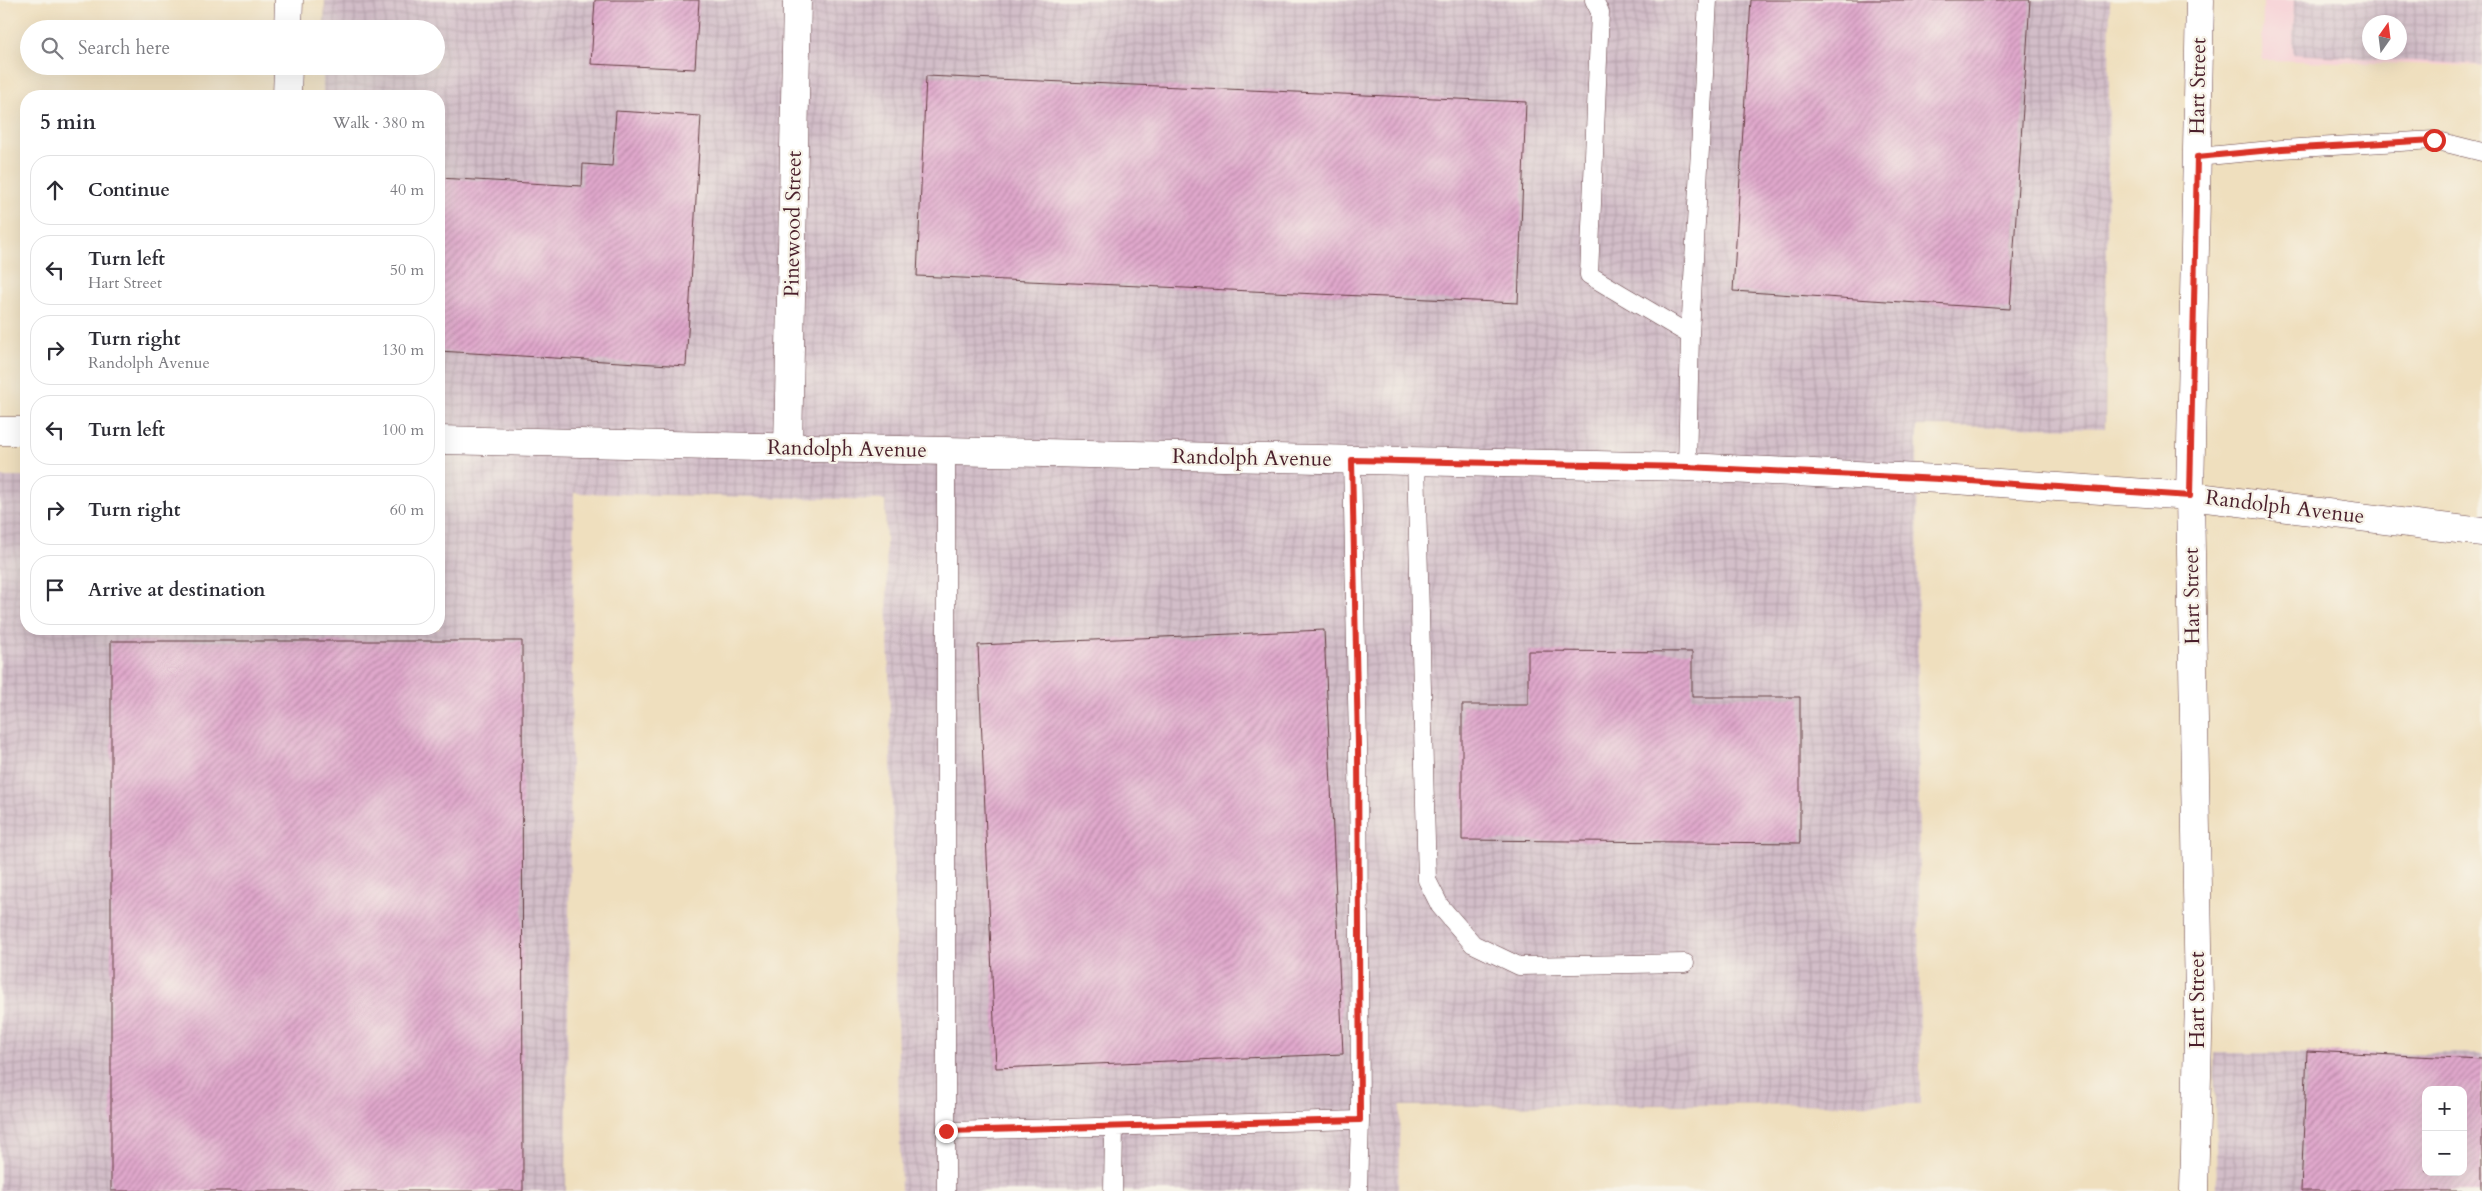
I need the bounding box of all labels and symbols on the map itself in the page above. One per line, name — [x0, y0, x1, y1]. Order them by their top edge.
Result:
north arrow — [2362, 15, 2407, 60]
street label: Hart Street — [2183, 37, 2213, 135]
route start — [2423, 129, 2446, 152]
street label: Pinewood Street — [777, 150, 809, 298]
street label: Randolph Avenue — [767, 433, 927, 465]
street label: Randolph Avenue — [1172, 442, 1332, 474]
street label: Randolph Avenue — [2204, 483, 2366, 531]
street label: Hart Street — [2177, 547, 2207, 645]
street label: Hart Street — [2183, 951, 2212, 1049]
route end — [935, 1120, 958, 1143]

